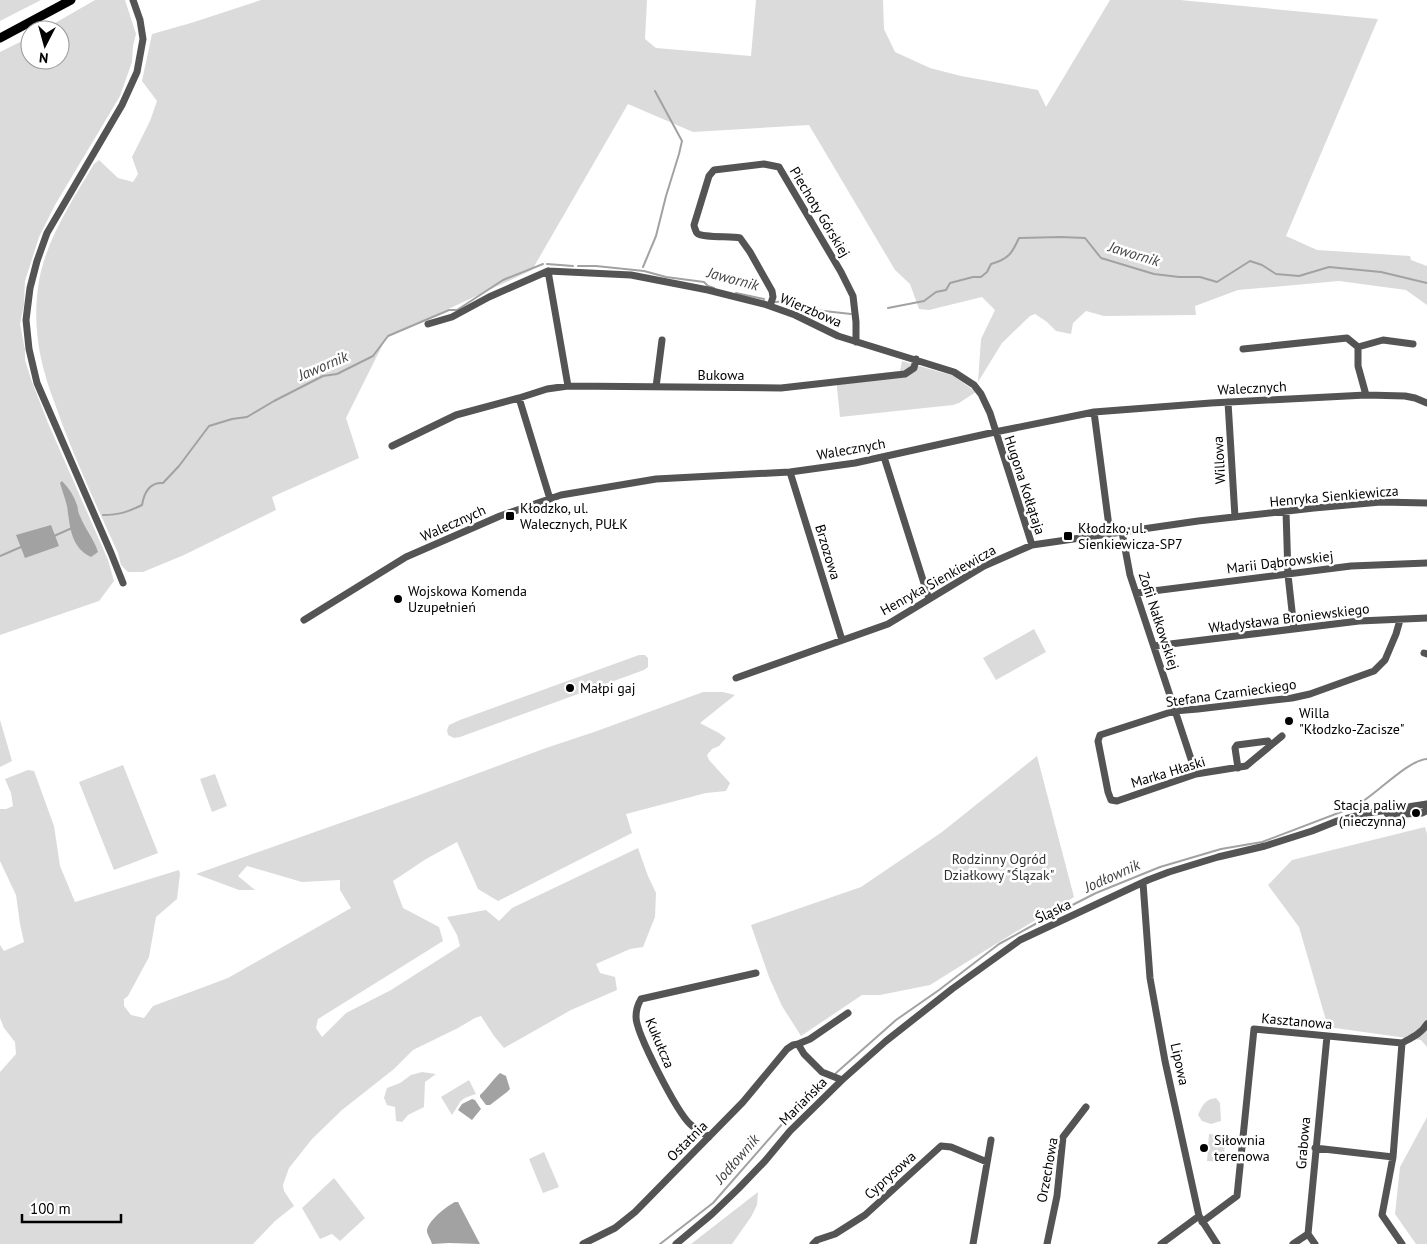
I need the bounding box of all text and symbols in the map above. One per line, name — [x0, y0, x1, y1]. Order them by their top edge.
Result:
north arrow — [20, 20, 70, 70]
text: N — [38, 48, 49, 67]
street label: Piechoty Górskiej — [786, 163, 854, 261]
water label: Jawornik — [1105, 236, 1163, 271]
water label: Jawornik — [704, 262, 762, 295]
street label: Wierzbowa — [777, 289, 845, 331]
water label: Jawornik — [294, 346, 352, 385]
street label: Bukowa — [698, 366, 744, 384]
street label: Walecznych — [1217, 377, 1287, 399]
street label: Hugona Kołłątaja — [1000, 433, 1050, 537]
street label: Walecznych — [815, 434, 887, 464]
street label: Willowa — [1209, 435, 1229, 484]
street label: Henryka Sienkiewicza — [1269, 481, 1399, 511]
place label: Kłodzko, ul. Walecznych, PUŁK — [520, 499, 628, 533]
street label: Walecznych — [418, 501, 488, 545]
marker: Kłodzko, ul. Walecznych, PUŁK — [504, 510, 516, 522]
place label: Kłodzko, ul. Sienkiewicza-SP7 — [1078, 519, 1183, 553]
street label: Brzozowa — [811, 522, 845, 582]
marker: Kłodzko, ul. Sienkiewicza-SP7 — [1062, 530, 1074, 542]
street label: Henryka Sienkiewicza — [877, 541, 999, 619]
street label: Marii Dąbrowskiej — [1226, 547, 1334, 577]
street label: Zofii Nałkowskiej — [1135, 570, 1183, 672]
place label: Wojskowa Komenda Uzupełnień — [408, 582, 527, 616]
marker: Wojskowa Komenda Uzupełnień — [392, 593, 404, 605]
street label: Władysława Broniewskiego — [1207, 599, 1371, 637]
street label: Stefana Czarnieckiego — [1165, 675, 1297, 711]
place label: Małpi gaj — [580, 679, 635, 697]
marker: Małpi gaj — [564, 682, 576, 694]
place label: Willa "Kłodzko-Zacisze" — [1299, 704, 1404, 738]
marker: Willa "Kłodzko-Zacisze" — [1283, 715, 1295, 727]
street label: Marka Hłaski — [1129, 752, 1207, 792]
place label: Stacja paliw (nieczynna) — [1333, 796, 1407, 830]
marker: Stacja paliw (nieczynna) — [1410, 807, 1422, 819]
park label: Rodzinny Ogród Działkowy "Ślązak" — [944, 850, 1054, 884]
water label: Jodłownik — [1080, 854, 1144, 897]
street label: Śląska — [1032, 895, 1074, 927]
street label: Kasztanowa — [1261, 1009, 1333, 1033]
street label: Kukułcza — [641, 1015, 679, 1071]
street label: Lipowa — [1167, 1041, 1193, 1087]
street label: Mariańska — [775, 1073, 831, 1129]
street label: Grabowa — [1292, 1116, 1314, 1170]
street label: Ostatnia — [663, 1117, 711, 1165]
water label: Jodłownik — [709, 1129, 764, 1188]
place label: Siłownia terenowa — [1214, 1131, 1270, 1165]
street label: Orzechowa — [1032, 1136, 1062, 1204]
marker: Siłownia terenowa — [1198, 1142, 1210, 1154]
street label: Cyprysowa — [860, 1147, 920, 1203]
scale bar — [22, 1192, 121, 1224]
text: 100 m — [30, 1199, 71, 1218]

